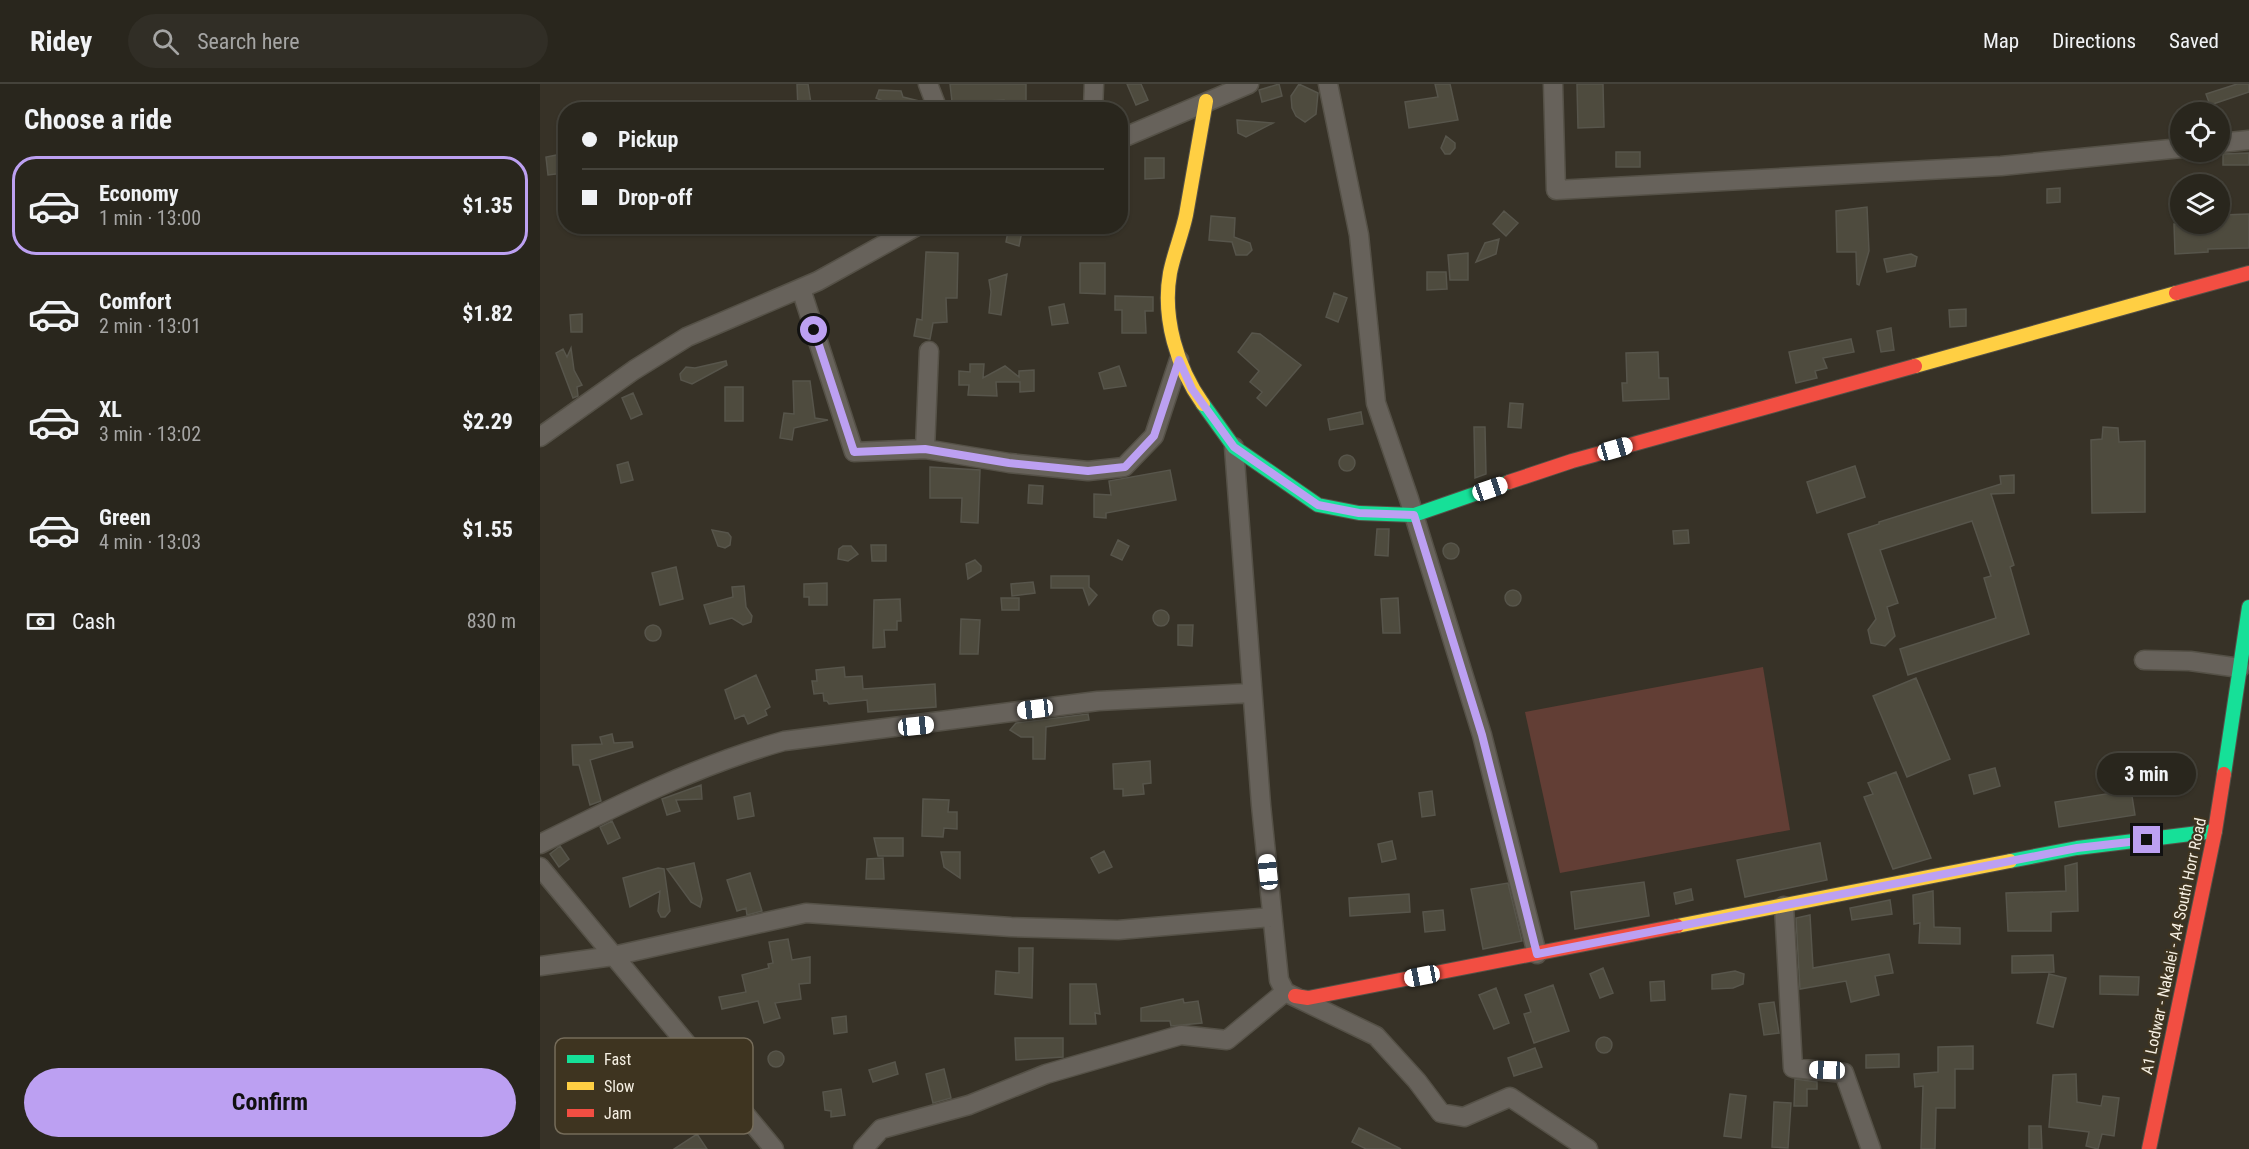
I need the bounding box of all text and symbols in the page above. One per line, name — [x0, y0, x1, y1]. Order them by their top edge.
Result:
search box — [128, 14, 548, 68]
text: Ridey — [30, 25, 92, 58]
icon: search — [149, 25, 182, 58]
text: Search here — [197, 29, 299, 54]
text: Map — [1983, 29, 2019, 53]
text: Directions — [2052, 29, 2136, 53]
text: Saved — [2169, 29, 2219, 53]
map controls — [2170, 102, 2230, 234]
button: locate — [2170, 102, 2230, 162]
text: Choose a ride — [24, 104, 172, 136]
text: Pickup — [618, 127, 678, 152]
button: layers — [2170, 174, 2230, 234]
icon: car — [27, 179, 81, 233]
text: Economy — [99, 181, 179, 206]
text: Drop-off — [618, 185, 692, 210]
text: $1.35 — [462, 193, 513, 218]
text: 1 min · 13:00 — [99, 206, 201, 230]
icon: car — [27, 287, 81, 341]
text: Comfort — [99, 289, 172, 314]
text: $1.82 — [462, 301, 513, 326]
text: 2 min · 13:01 — [99, 314, 201, 338]
route start — [800, 316, 827, 343]
icon: car — [27, 395, 81, 449]
text: XL — [99, 397, 122, 422]
text: $2.29 — [462, 409, 513, 434]
text: 3 min · 13:02 — [99, 422, 201, 446]
car — [1595, 435, 1635, 463]
car — [1470, 475, 1510, 503]
icon: car — [27, 503, 81, 557]
text: Green — [99, 505, 151, 530]
text: $1.55 — [462, 517, 513, 542]
text: 4 min · 13:03 — [99, 530, 201, 554]
icon: cash — [24, 605, 57, 638]
text: Cash — [72, 609, 116, 634]
text: 830 m — [467, 609, 516, 633]
car — [1016, 698, 1054, 720]
car — [897, 715, 935, 737]
callout: 3 min — [2098, 753, 2196, 795]
text: 3 min — [2124, 762, 2169, 786]
street label: A1 Lodwar - Nakalei - A4 South Horr Road — [2137, 816, 2210, 1076]
route end — [2133, 826, 2160, 853]
car — [1257, 853, 1279, 891]
car — [1403, 964, 1441, 988]
legend — [555, 1038, 753, 1134]
text: Fast — [604, 1050, 631, 1069]
car — [1809, 1060, 1845, 1080]
button: Confirm — [24, 1068, 516, 1137]
text: Slow — [604, 1077, 634, 1096]
text: Jam — [604, 1104, 631, 1123]

